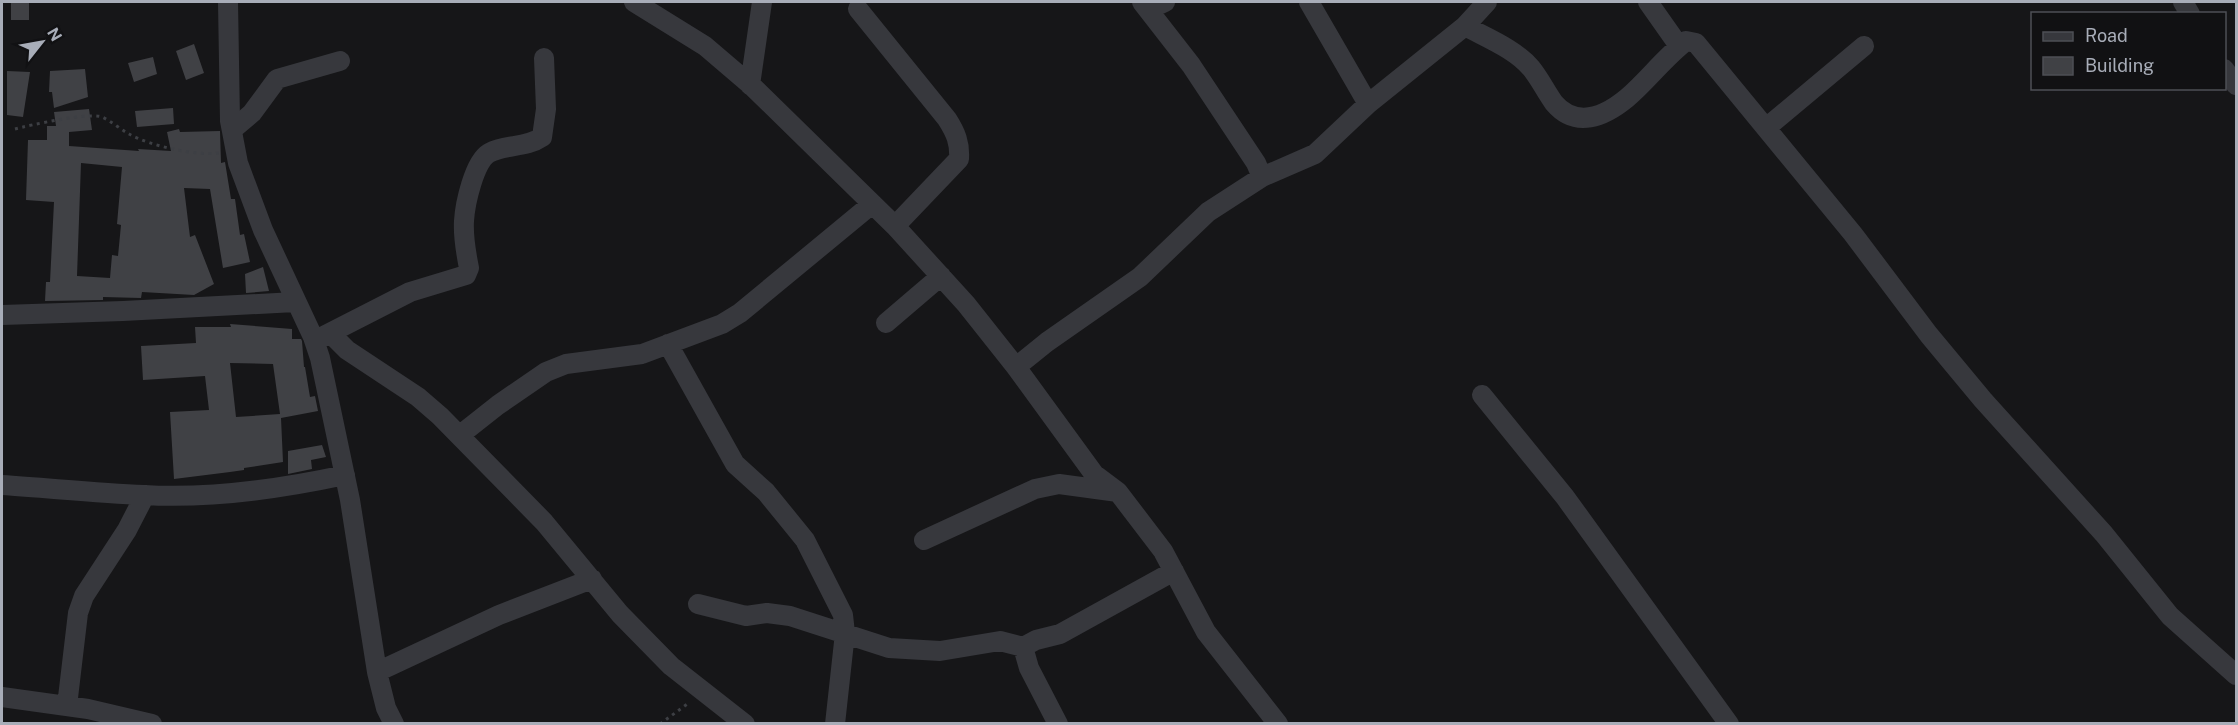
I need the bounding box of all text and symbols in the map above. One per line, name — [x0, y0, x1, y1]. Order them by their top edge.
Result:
north arrow — [12, 12, 72, 72]
legend — [2031, 12, 2226, 90]
text: N — [43, 24, 66, 45]
text: Road — [2085, 25, 2128, 46]
text: Building — [2085, 55, 2154, 76]

